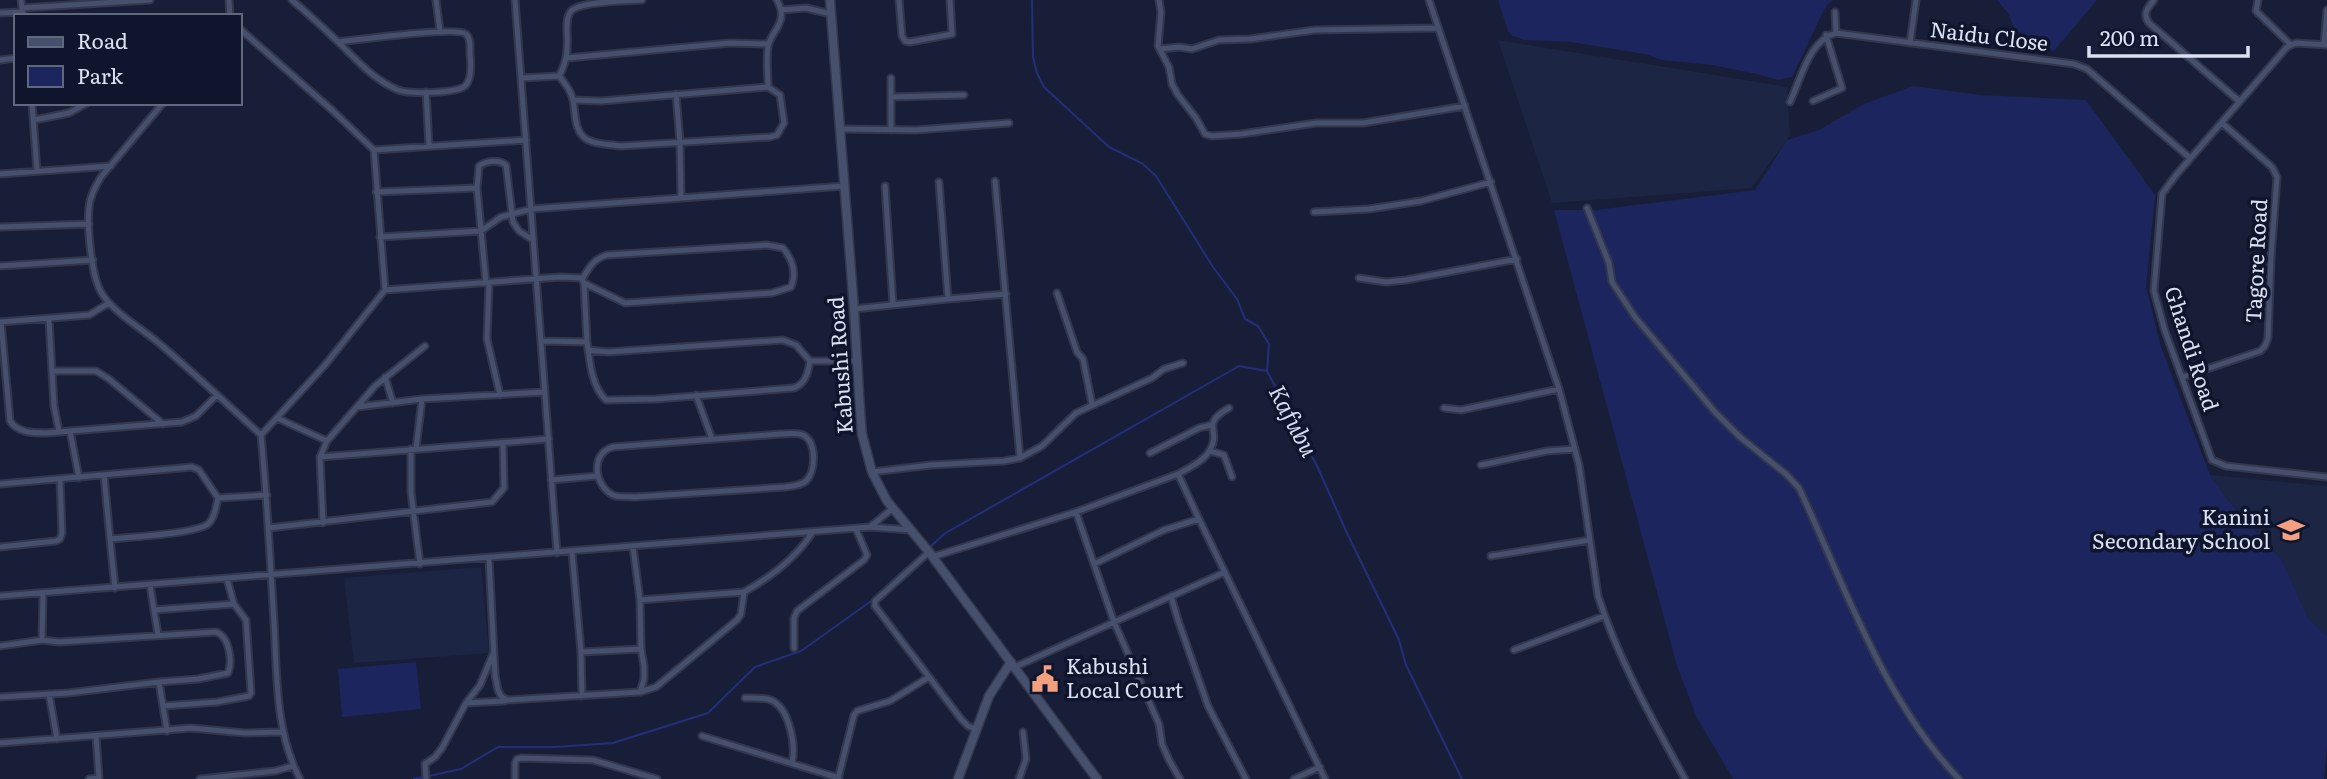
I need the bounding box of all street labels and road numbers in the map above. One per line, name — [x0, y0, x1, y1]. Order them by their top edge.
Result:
street label: Naidu Close — [1929, 12, 2050, 57]
street label: Tagore Road — [2236, 198, 2273, 324]
street label: Ghandi Road — [2159, 282, 2228, 415]
street label: Kabushi Road — [818, 295, 859, 435]

